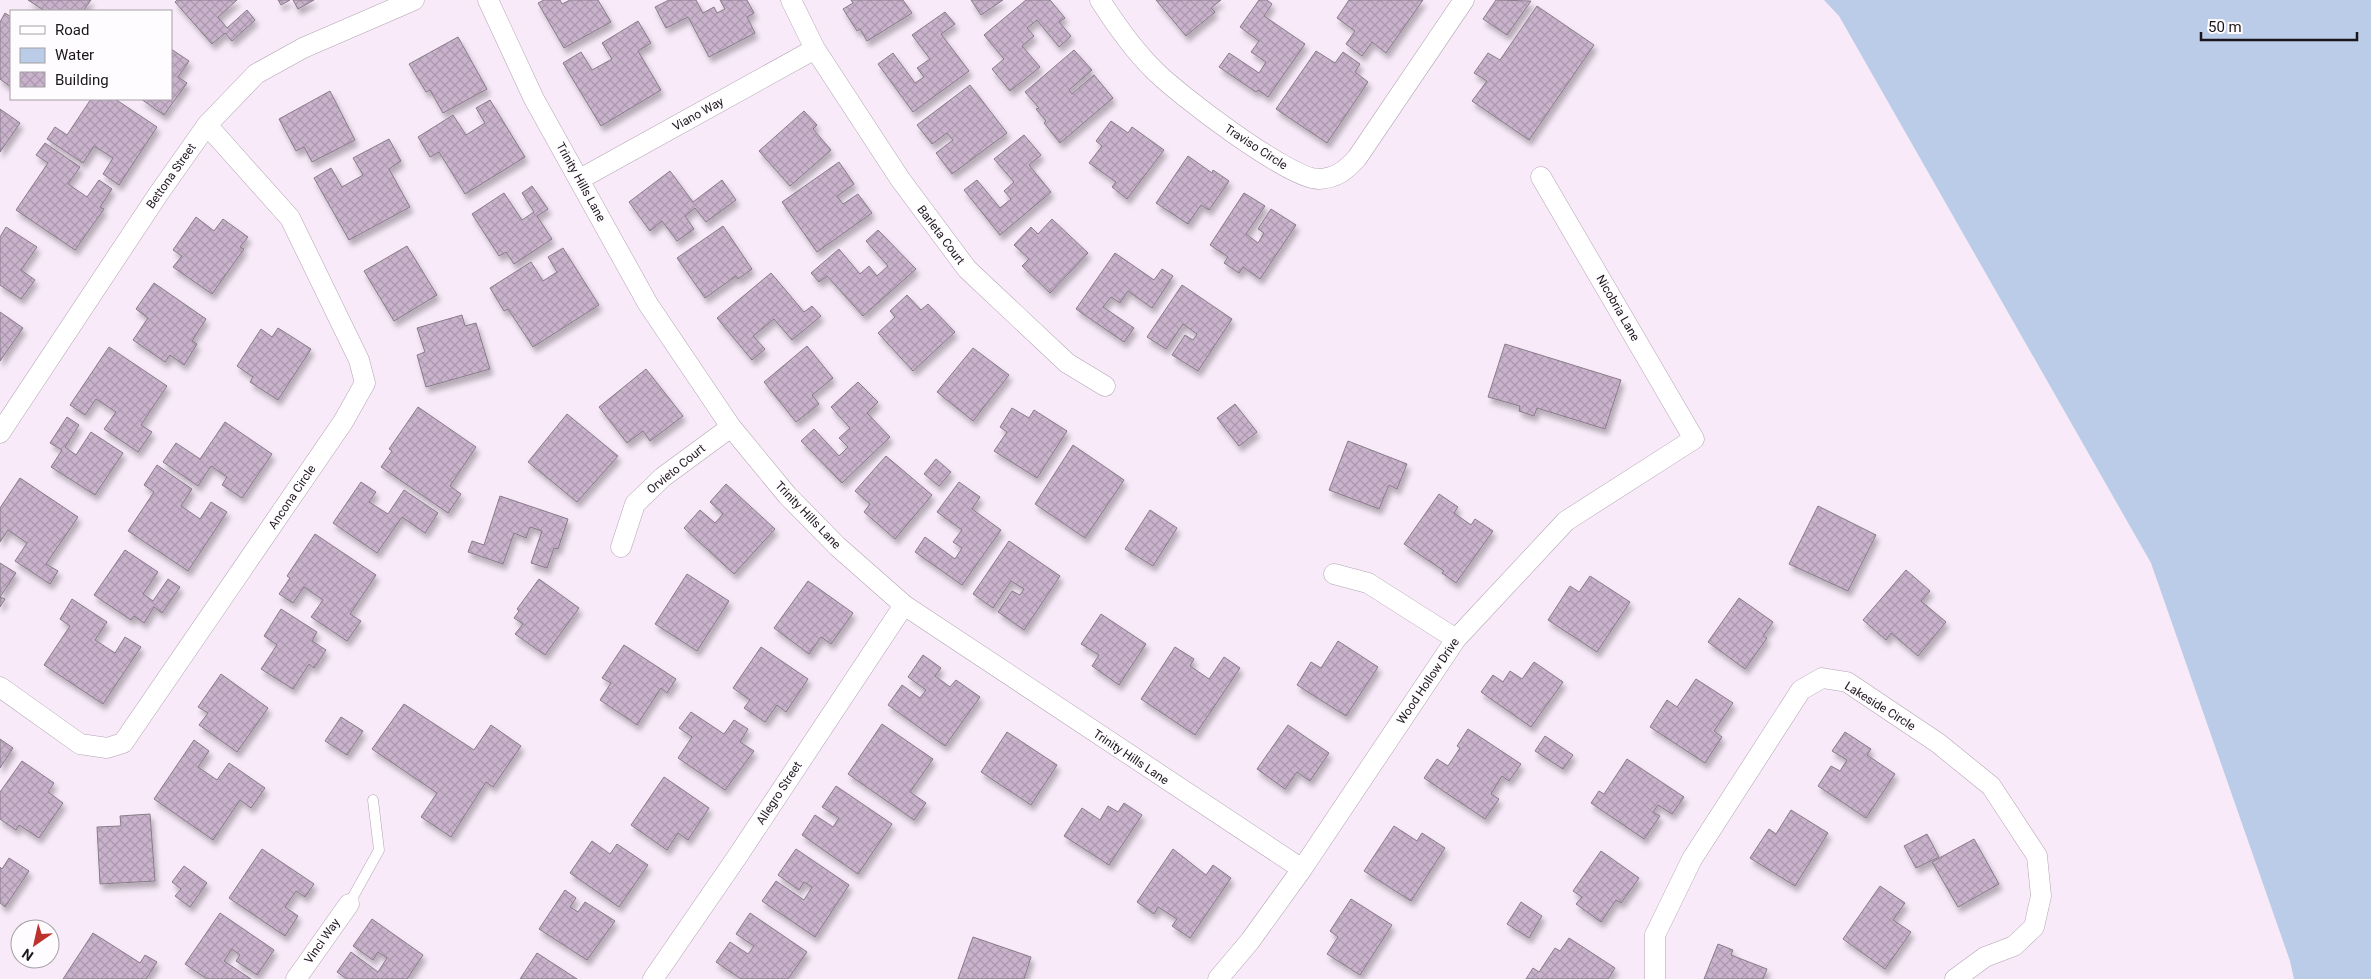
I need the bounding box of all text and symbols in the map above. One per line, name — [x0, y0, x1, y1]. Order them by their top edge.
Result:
legend — [10, 10, 172, 100]
scale bar — [2201, 10, 2357, 42]
text: 50 m — [2208, 18, 2242, 36]
text: Road — [55, 21, 89, 39]
text: Water — [55, 46, 94, 64]
text: Building — [55, 71, 109, 89]
street label: Viano Way — [670, 94, 726, 134]
street label: Traviso Circle — [1222, 122, 1290, 172]
street label: Trinity Hills Lane — [553, 140, 609, 224]
street label: Bettona Street — [143, 141, 199, 211]
street label: Barleta Court — [914, 203, 968, 267]
street label: Nicobria Lane — [1593, 273, 1643, 343]
street label: Orvieto Court — [644, 441, 708, 497]
street label: Ancona Circle — [266, 462, 318, 532]
street label: Trinity Hills Lane — [772, 478, 844, 552]
street label: Wood Hollow Drive — [1394, 635, 1462, 727]
street label: Lakeside Circle — [1842, 679, 1918, 733]
street label: Trinity Hills Lane — [1090, 727, 1172, 787]
street label: Allegro Street — [753, 759, 805, 827]
street label: Vinci Way — [301, 915, 343, 966]
north arrow — [10, 919, 60, 969]
text: N — [19, 945, 36, 964]

